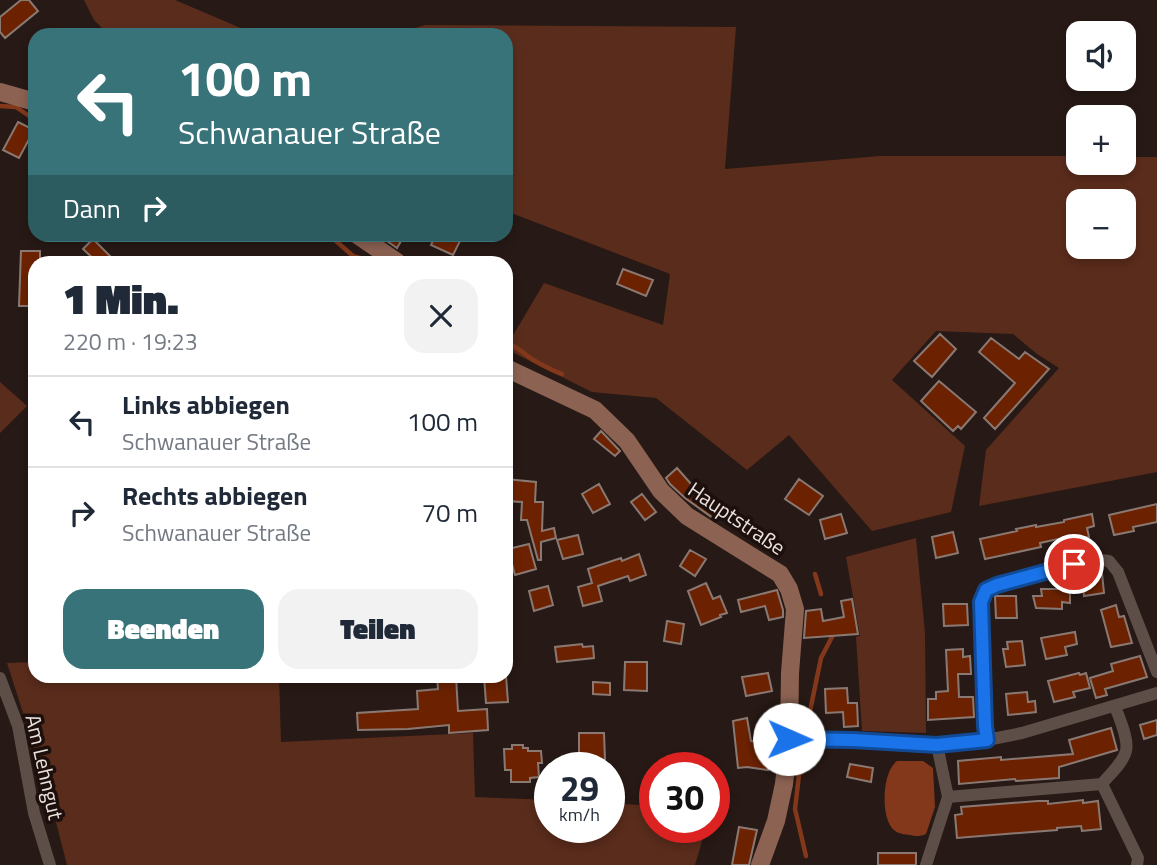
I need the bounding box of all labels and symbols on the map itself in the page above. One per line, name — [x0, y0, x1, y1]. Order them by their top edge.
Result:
street label: Hauptstraße — [682, 473, 792, 563]
pin — [1044, 534, 1104, 594]
position arrow — [752, 702, 826, 776]
street label: Am Lehngut — [17, 711, 73, 823]
speed limit sign: 30 — [639, 752, 730, 843]

